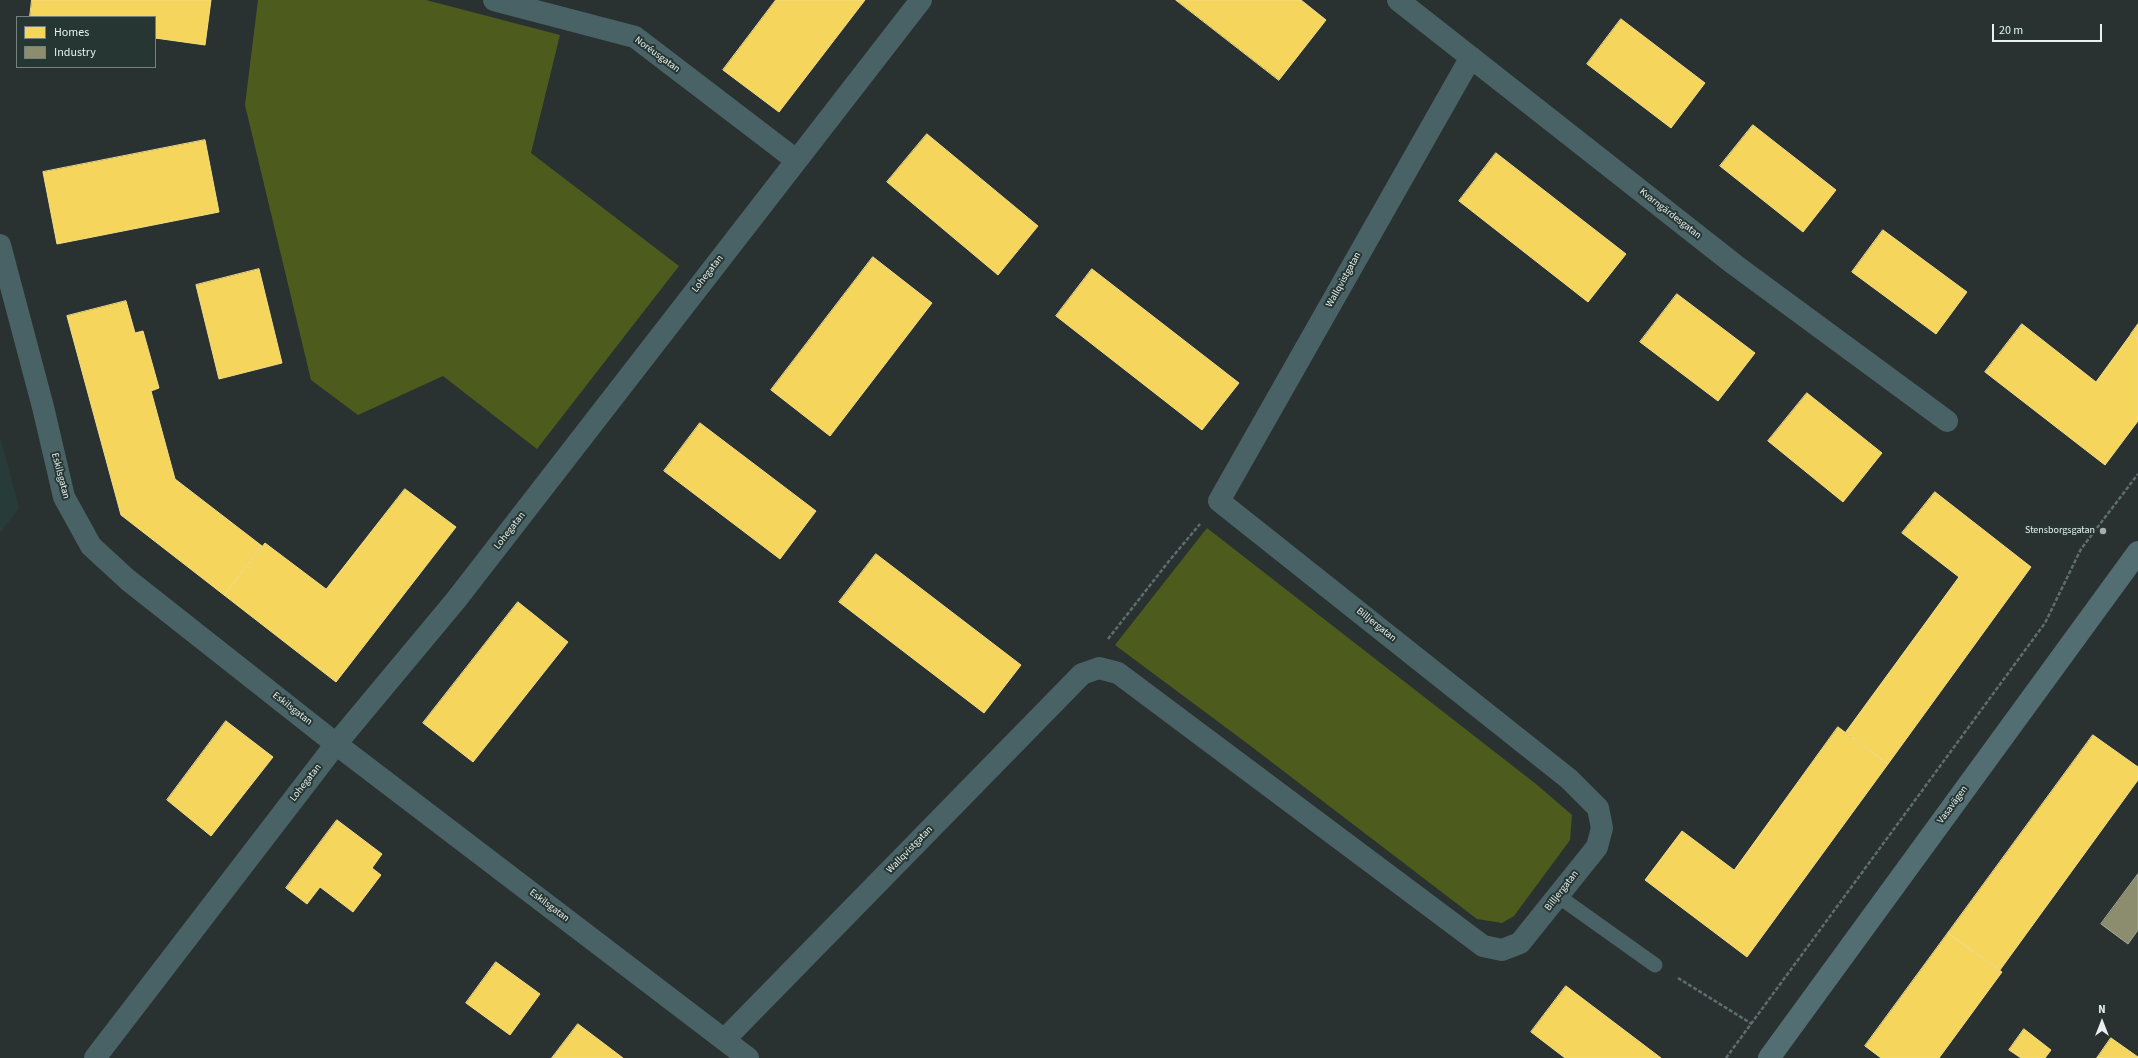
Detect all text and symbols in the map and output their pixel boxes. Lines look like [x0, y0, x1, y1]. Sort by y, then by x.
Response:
legend [16, 16, 156, 68]
scale bar [1994, 16, 2104, 42]
text: 20 m [1999, 22, 2023, 39]
text: Homes [54, 24, 89, 41]
street label: Noréusgatan [632, 34, 682, 76]
text: Industry [54, 44, 96, 61]
street label: Kvarngärdesgatan [1637, 186, 1703, 242]
street label: Wallqvistgatan [1324, 250, 1364, 310]
street label: Lohegatan [690, 253, 726, 295]
street label: Eskilsgatan [48, 452, 72, 500]
street label: Lohegatan [492, 510, 528, 552]
place label: Stensborgsgatan [2025, 525, 2095, 537]
marker: Stensborgsgatan [2098, 526, 2108, 536]
street label: Billjergatan [1354, 605, 1398, 645]
street label: Eskilsgatan [270, 690, 314, 728]
street label: Lohegatan [288, 762, 324, 804]
street label: Vasavägen [1935, 784, 1971, 826]
street label: Wallqvistgatan [884, 824, 936, 876]
street label: Billjergatan [1543, 868, 1581, 914]
street label: Eskilsgatan [527, 887, 571, 925]
north arrow [2082, 1002, 2122, 1042]
text: N [2098, 1002, 2106, 1017]

